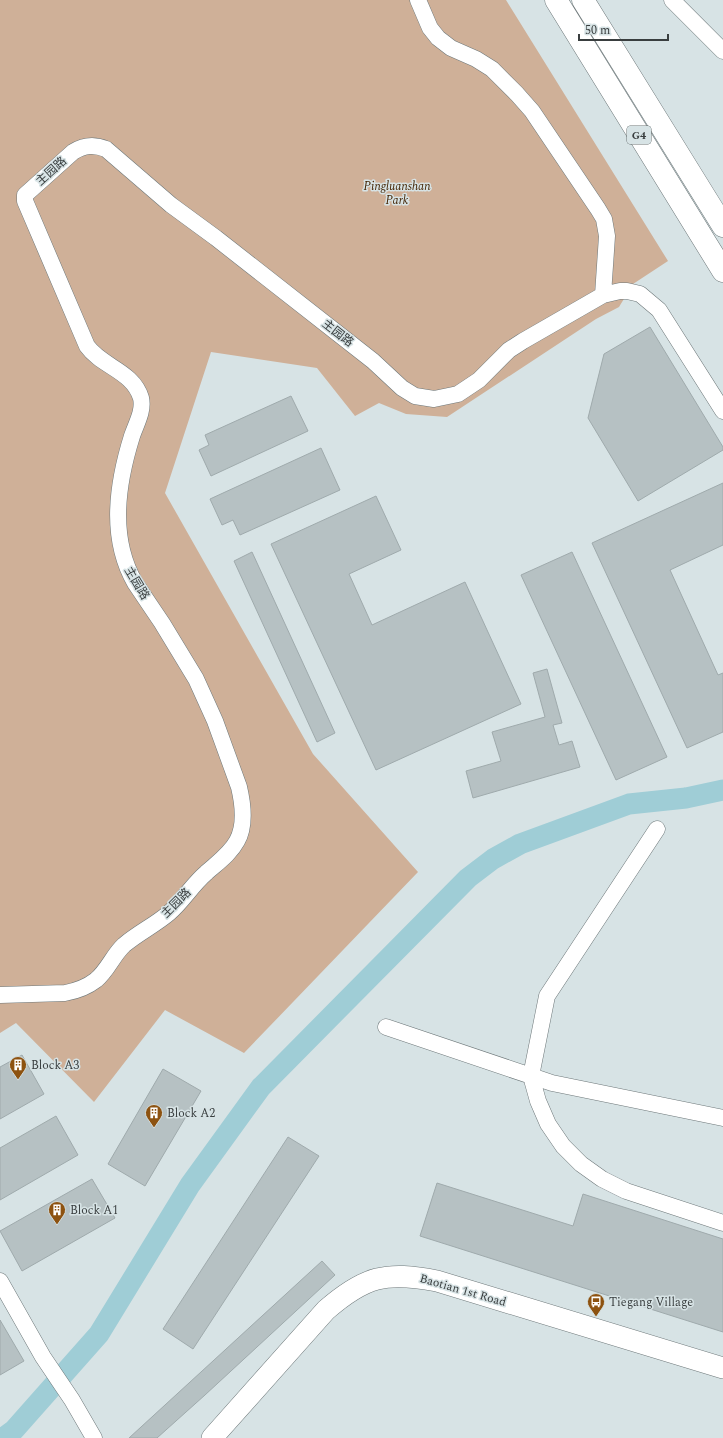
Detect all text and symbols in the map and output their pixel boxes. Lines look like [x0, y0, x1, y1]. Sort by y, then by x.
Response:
scale bar [579, 16, 668, 42]
text: 50 m [585, 21, 610, 40]
road number: G4 [627, 126, 651, 144]
street label: 主园路 [32, 152, 71, 190]
park label: Pingluanshan Park [363, 177, 431, 210]
street label: 主园路 [318, 315, 358, 352]
street label: 主园路 [119, 563, 154, 604]
street label: 主园路 [157, 884, 196, 923]
building icon: Block A3 [8, 1055, 28, 1080]
place label: Block A3 [31, 1056, 79, 1075]
building icon: Block A2 [144, 1103, 164, 1128]
place label: Block A2 [167, 1104, 215, 1123]
building icon: Block A1 [47, 1200, 67, 1225]
place label: Block A1 [70, 1201, 118, 1220]
street label: Baotian 1st Road [417, 1269, 509, 1312]
bus stop icon: Tiegang Village [586, 1292, 606, 1317]
place label: Tiegang Village [609, 1293, 693, 1312]

